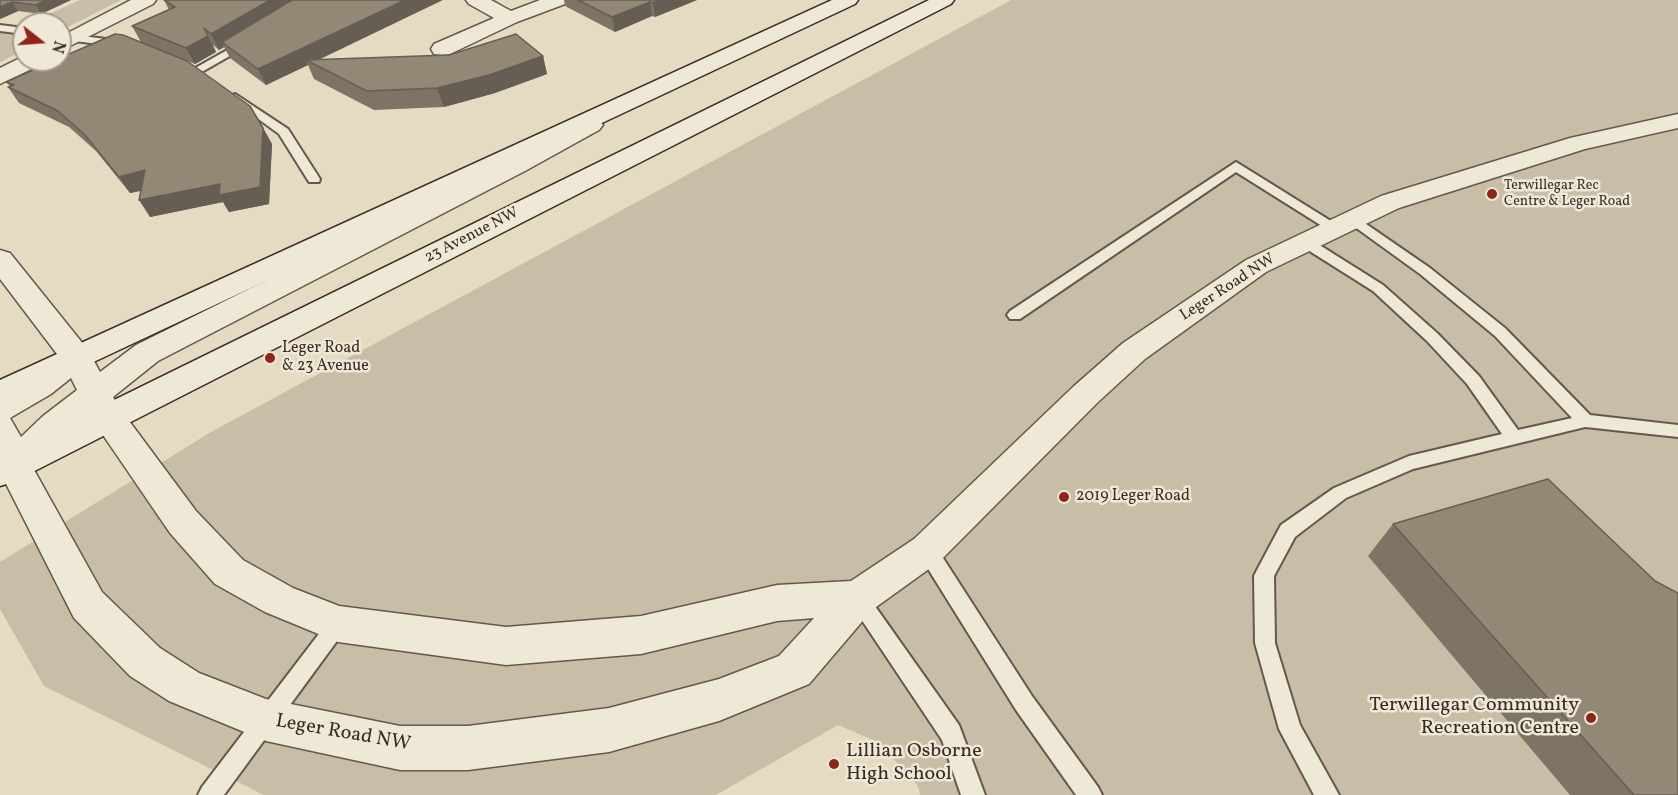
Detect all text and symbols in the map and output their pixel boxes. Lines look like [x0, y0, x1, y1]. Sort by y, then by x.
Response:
north arrow [12, 12, 72, 72]
text: N [45, 38, 70, 55]
place label: Terwillegar Rec Centre & Leger Road [1504, 178, 1630, 210]
marker: Terwillegar Rec Centre & Leger Road [1485, 187, 1499, 201]
street label: 23 Avenue NW [422, 204, 522, 268]
street label: Leger Road NW [1177, 250, 1279, 326]
place label: Leger Road & 23 Avenue [282, 339, 369, 377]
marker: Leger Road & 23 Avenue [263, 351, 277, 365]
place label: 2019 Leger Road [1076, 487, 1190, 507]
marker: 2019 Leger Road [1057, 490, 1071, 504]
place label: Terwillegar Community Recreation Centre [1369, 694, 1579, 741]
street label: Leger Road NW [274, 710, 412, 758]
marker: Terwillegar Community Recreation Centre [1584, 711, 1598, 725]
place label: Lillian Osborne High School [846, 740, 982, 787]
marker: Lillian Osborne High School [827, 757, 841, 771]

